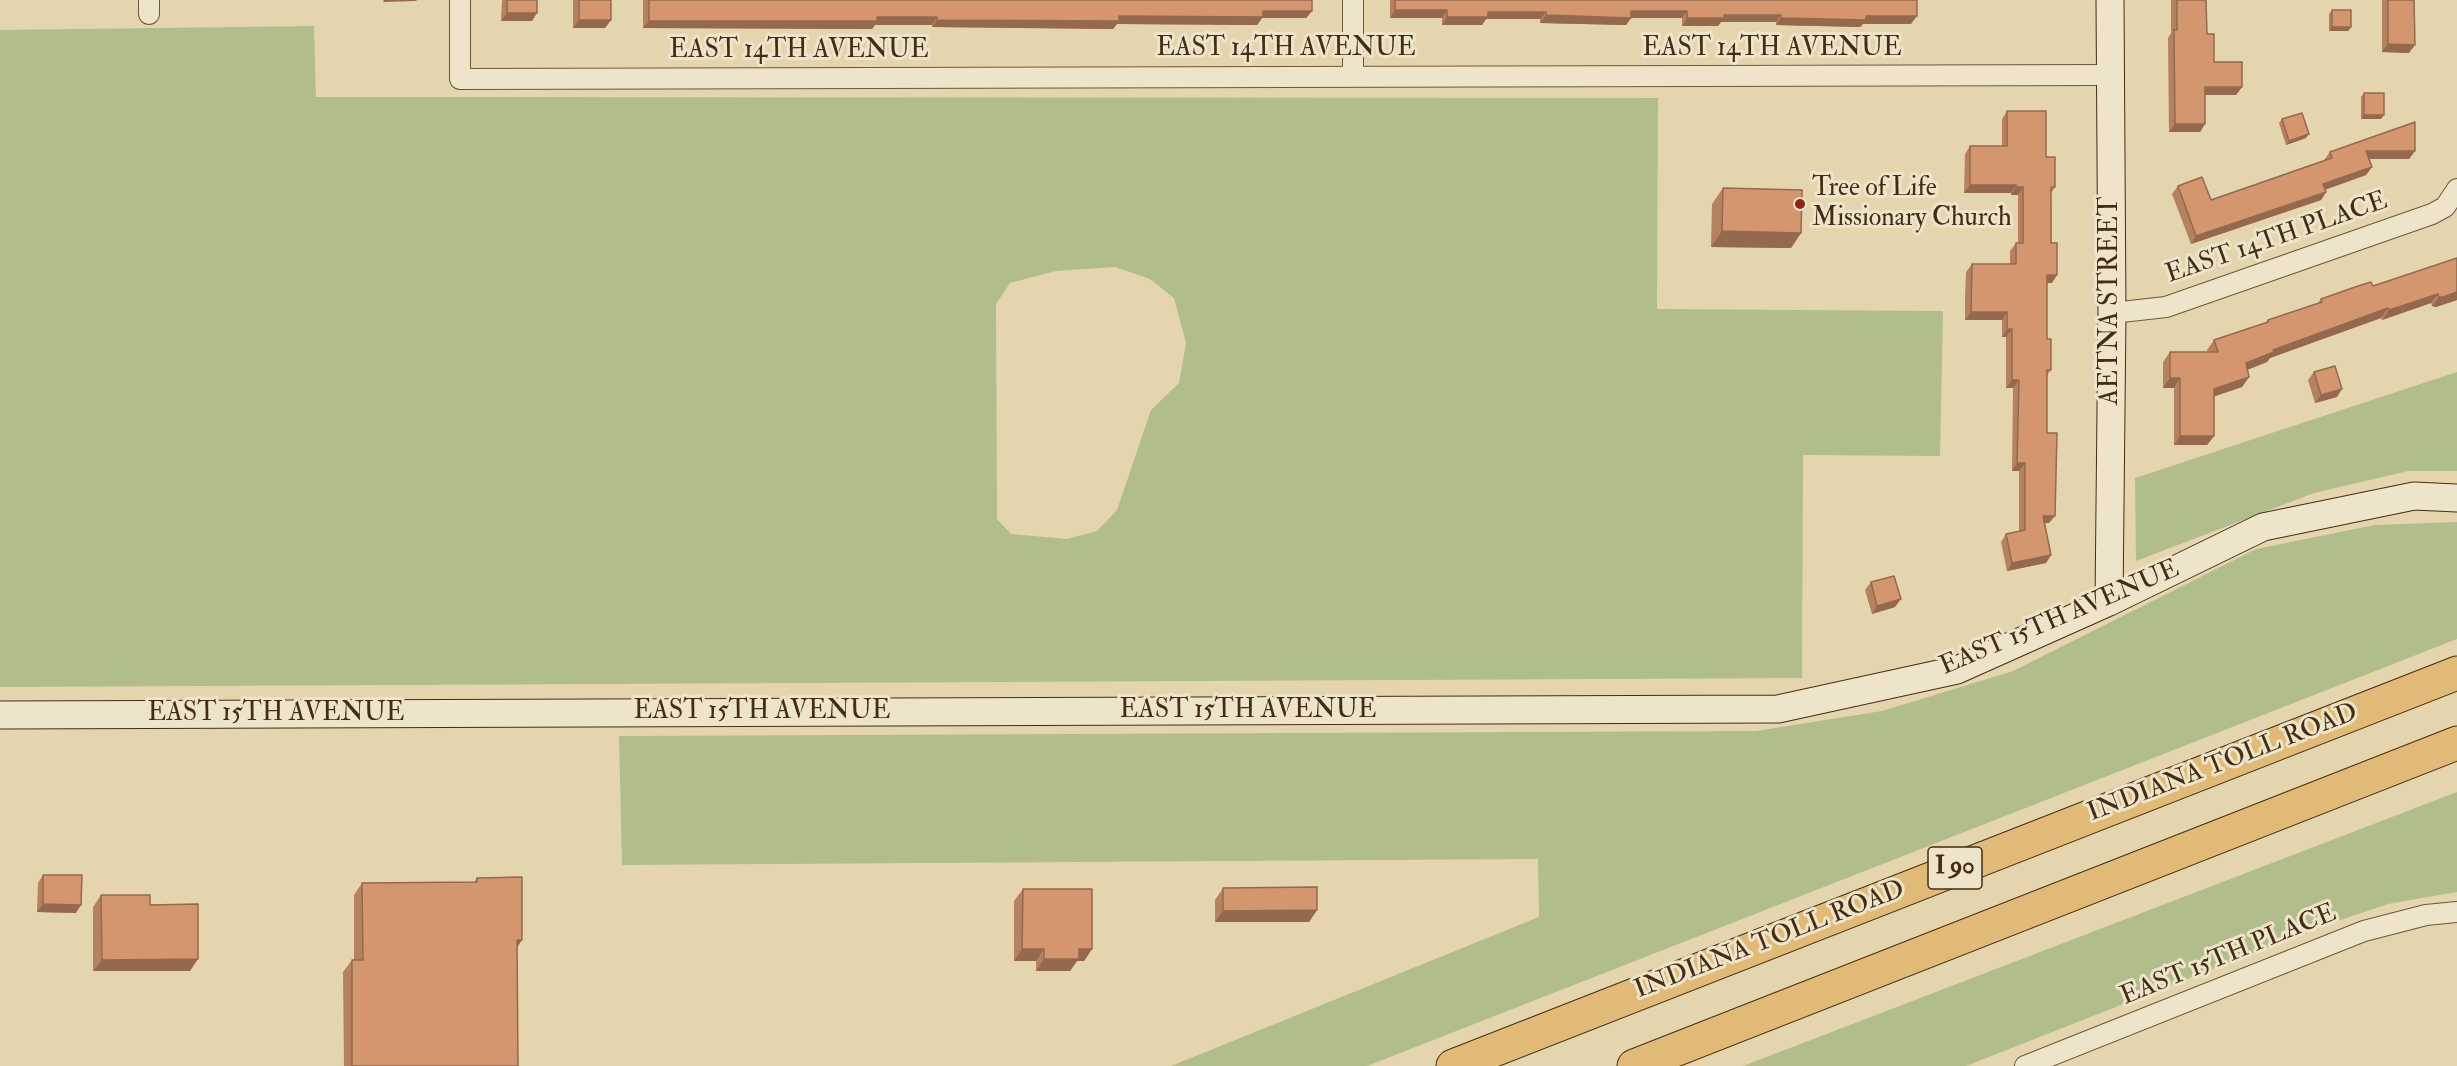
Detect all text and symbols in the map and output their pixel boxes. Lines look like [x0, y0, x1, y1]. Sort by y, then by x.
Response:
street label: EAST 14TH AVENUE [1156, 33, 1416, 65]
street label: EAST 14TH AVENUE [1642, 33, 1902, 65]
street label: EAST 14TH AVENUE [669, 35, 929, 67]
place label: Tree of Life Missionary Church [1812, 173, 2012, 234]
street label: EAST 14TH PLACE [2162, 186, 2392, 292]
marker: Tree of Life Missionary Church [1793, 197, 1807, 211]
street label: AETNA STREET [2095, 197, 2127, 405]
street label: EAST 15TH AVENUE [1936, 554, 2184, 684]
street label: EAST 15TH AVENUE [1120, 695, 1376, 727]
street label: EAST 15TH AVENUE [634, 696, 890, 728]
street label: EAST 15TH AVENUE [148, 698, 404, 730]
street label: INDIANA TOLL ROAD [2084, 698, 2362, 830]
road number: I 90 [1928, 847, 1982, 889]
street label: INDIANA TOLL ROAD [1631, 875, 1909, 1007]
street label: EAST 15TH PLACE [2117, 899, 2341, 1013]

